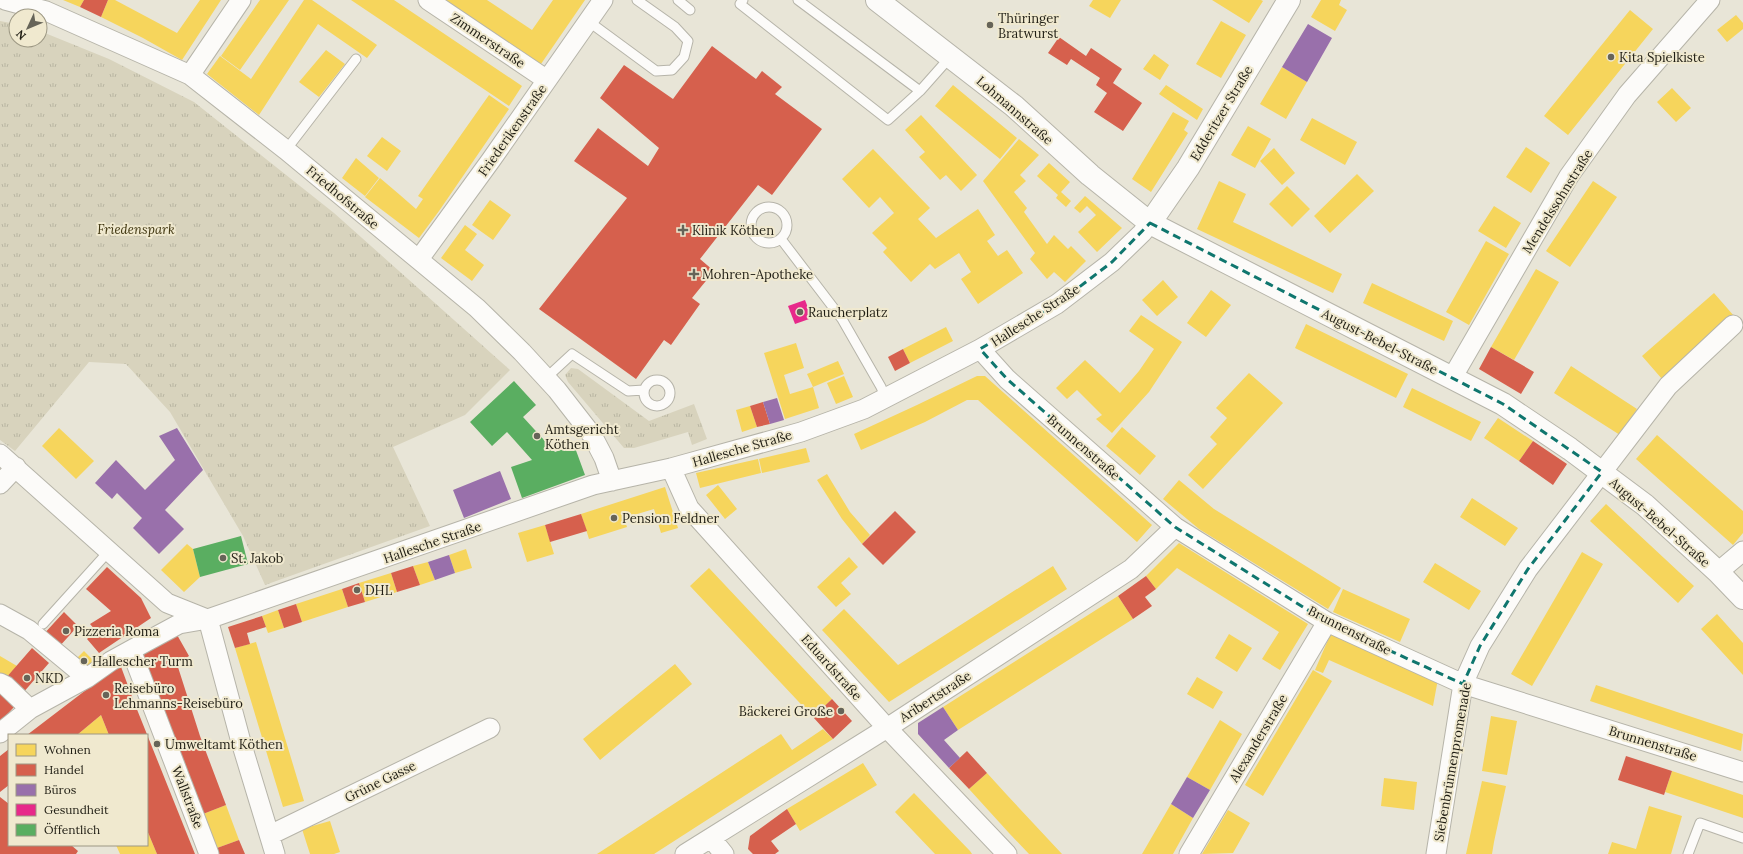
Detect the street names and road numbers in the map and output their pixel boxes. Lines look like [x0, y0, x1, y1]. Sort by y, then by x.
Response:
street label: Zimmerstraße [447, 9, 528, 72]
street label: Edderitzer Straße [1186, 62, 1257, 164]
street label: Lohmannstraße [973, 72, 1057, 148]
street label: Friederikenstraße [474, 81, 550, 180]
street label: Mendelssohnstraße [1519, 146, 1596, 257]
street label: Friedhofstraße [303, 162, 383, 233]
street label: Hallesche Straße [988, 280, 1083, 350]
street label: August-Bebel-Straße [1318, 304, 1441, 378]
street label: Brunnenstraße [1044, 411, 1124, 484]
street label: Hallesche Straße [691, 426, 794, 471]
street label: August-Bebel-Straße [1605, 473, 1714, 571]
street label: Hallesche Straße [381, 518, 483, 567]
street label: Brunnenstraße [1305, 602, 1394, 659]
street label: Eduardstraße [798, 631, 866, 704]
street label: Aribertstraße [895, 667, 974, 726]
street label: Siebenbrünnenpromenade [1430, 681, 1475, 843]
street label: Alexanderstraße [1225, 691, 1291, 786]
street label: Brunnenstraße [1607, 722, 1699, 765]
street label: Grüne Gasse [342, 757, 419, 806]
street label: Wallstraße [168, 764, 207, 831]

